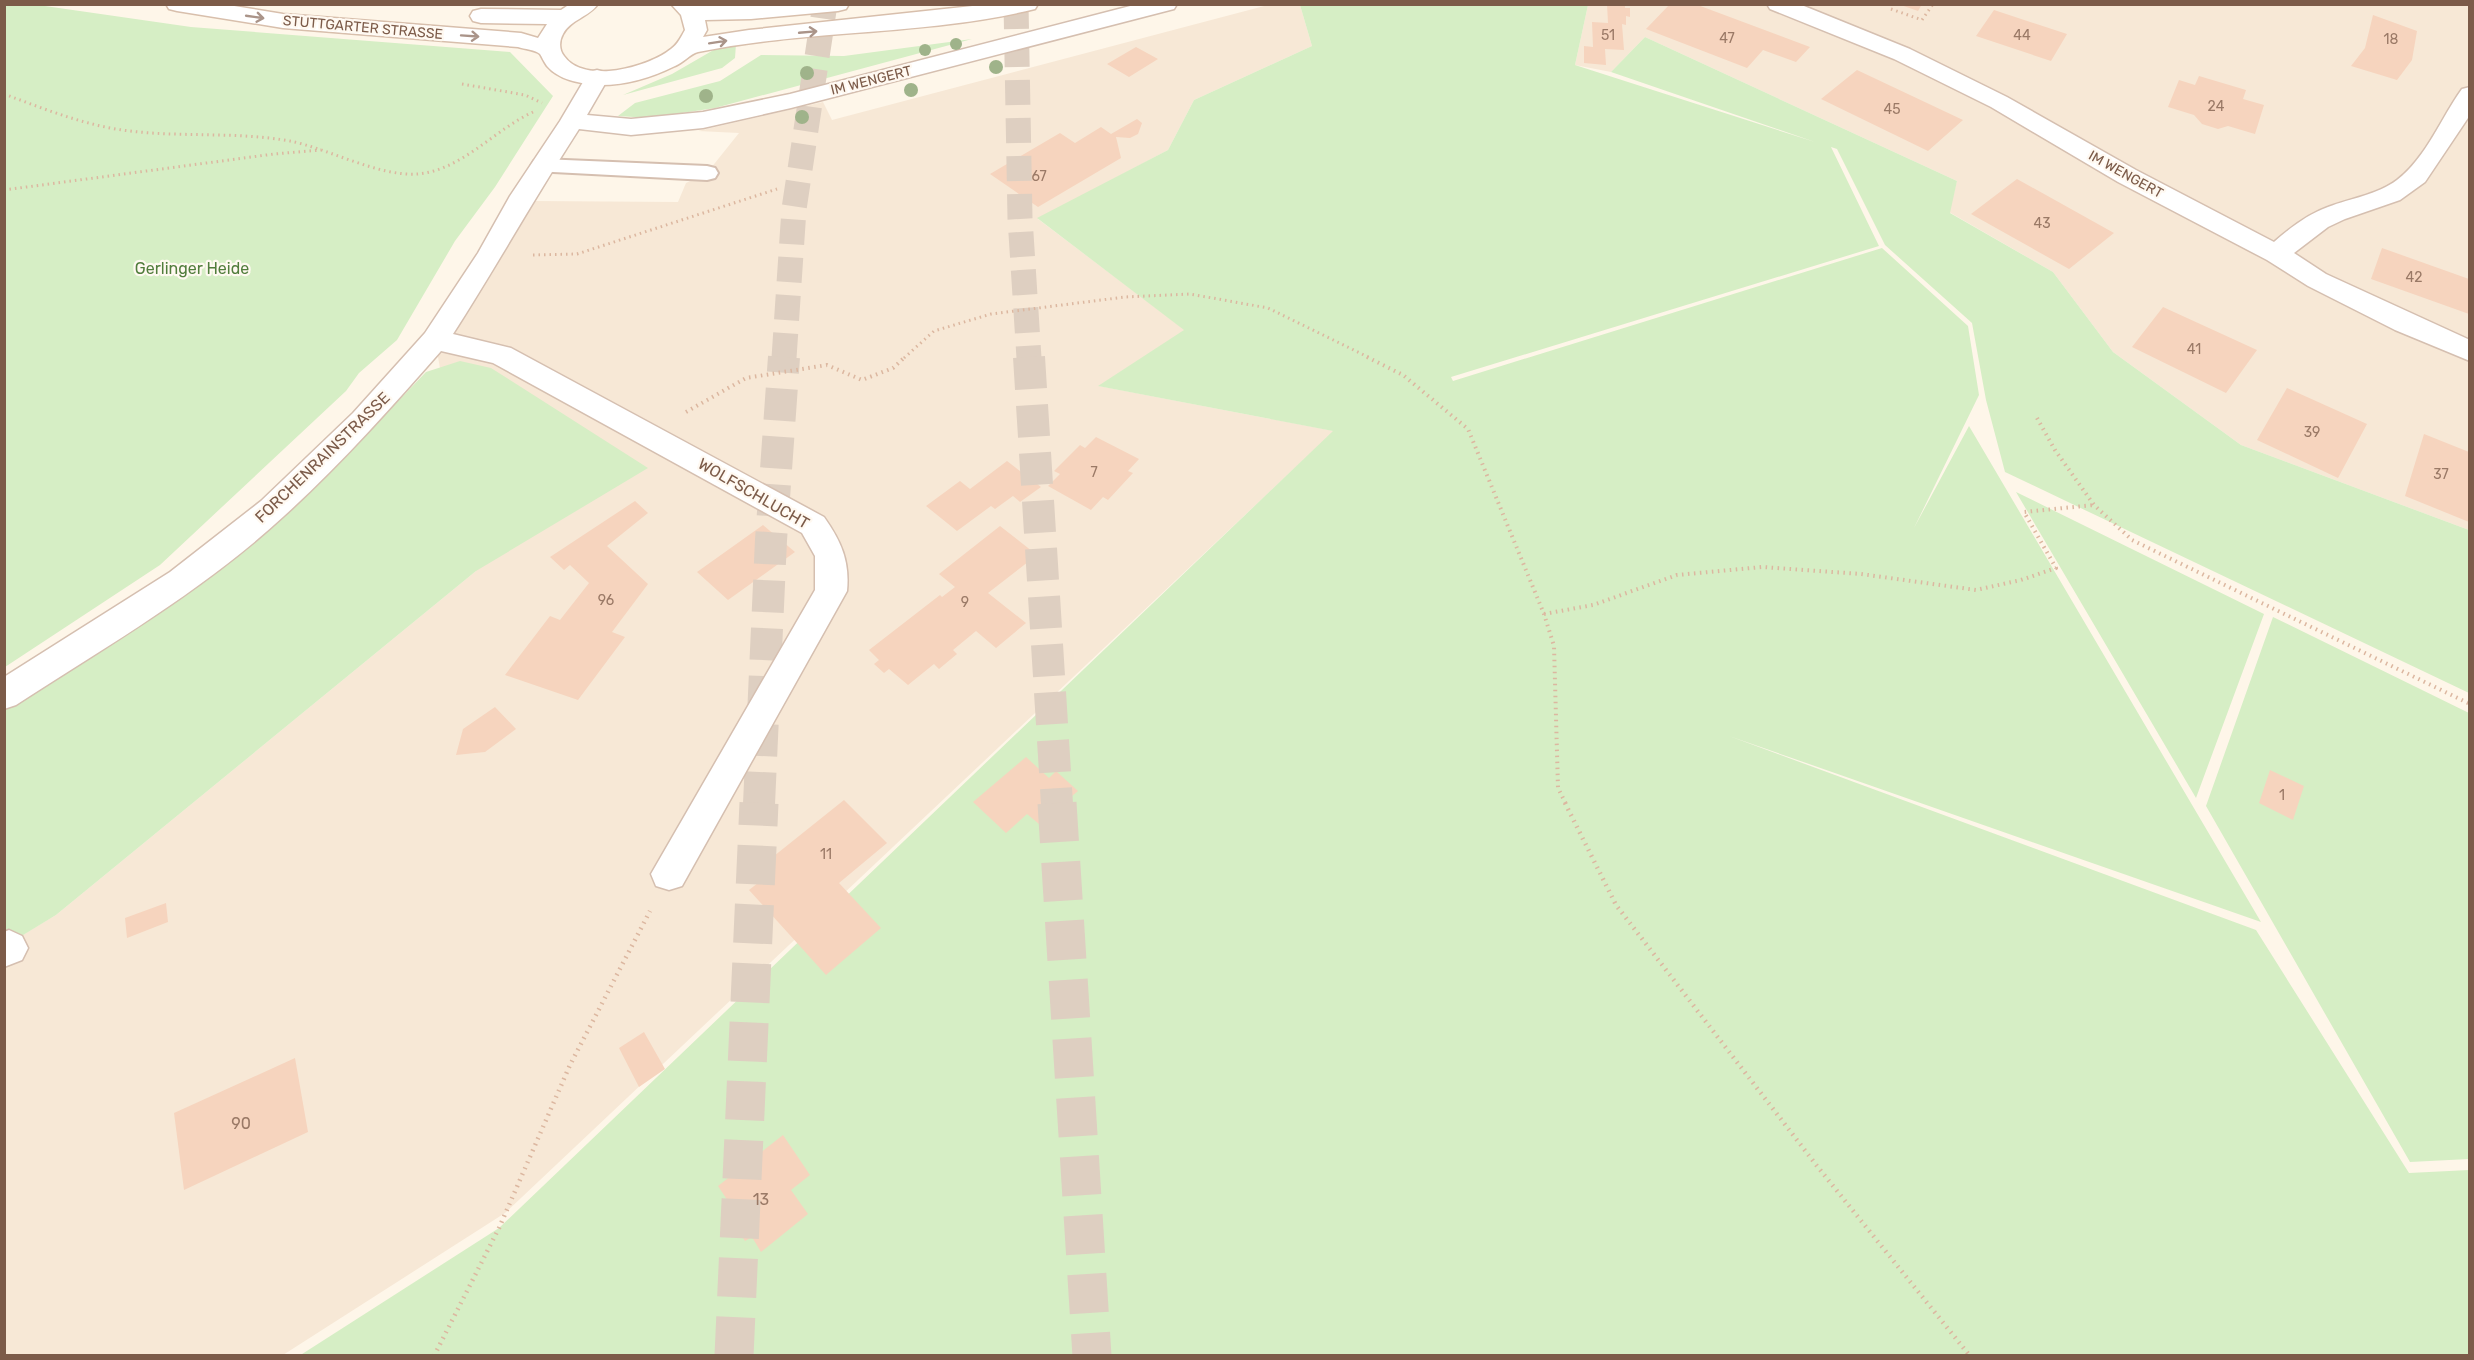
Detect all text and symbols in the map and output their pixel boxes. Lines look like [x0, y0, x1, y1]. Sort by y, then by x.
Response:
one-way arrow [245, 12, 264, 23]
street label: STUTTGARTER STRASSE [282, 12, 444, 43]
one-way arrow [797, 26, 817, 37]
house number: 51 [1601, 27, 1615, 44]
house number: 44 [2013, 27, 2031, 44]
house number: 47 [1719, 30, 1735, 47]
one-way arrow [460, 31, 480, 42]
house number: 18 [2384, 31, 2399, 48]
one-way arrow [707, 36, 727, 47]
street label: IM WENGERT [829, 62, 913, 99]
house number: 24 [2208, 98, 2225, 115]
house number: 45 [1883, 101, 1901, 118]
street label: IM WENGERT [2085, 147, 2166, 202]
house number: 67 [1031, 168, 1047, 185]
house number: 43 [2033, 215, 2051, 232]
park label: Gerlinger Heide [135, 259, 249, 278]
house number: 42 [2406, 269, 2422, 286]
house number: 41 [2187, 341, 2201, 358]
street label: FORCHENRAINSTRASSE [251, 388, 394, 527]
house number: 39 [2304, 424, 2320, 441]
street label: WOLFSCHLUCHT [695, 454, 813, 533]
house number: 7 [1090, 464, 1098, 481]
house number: 37 [2433, 466, 2449, 483]
house number: 96 [598, 592, 614, 609]
house number: 9 [961, 594, 969, 611]
house number: 1 [2279, 787, 2285, 804]
house number: 11 [820, 846, 832, 863]
house number: 90 [231, 1114, 251, 1133]
house number: 13 [753, 1190, 769, 1209]

